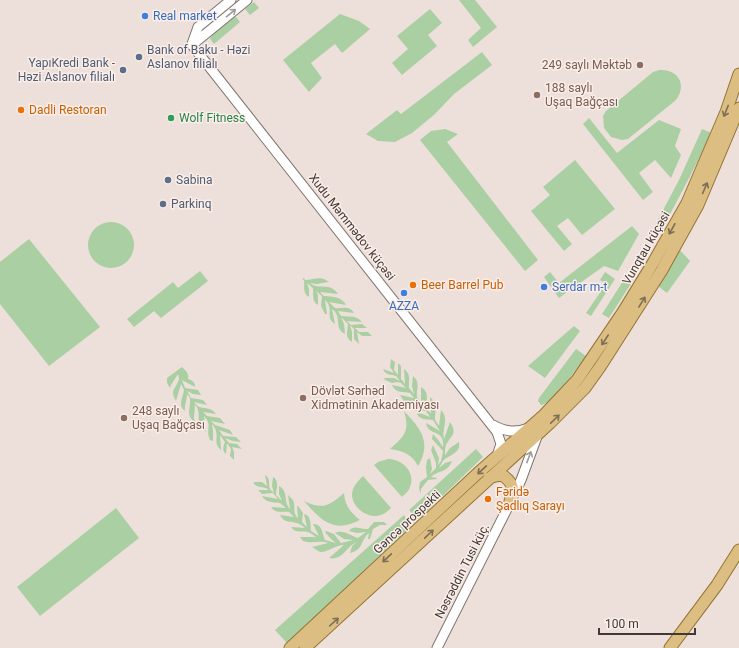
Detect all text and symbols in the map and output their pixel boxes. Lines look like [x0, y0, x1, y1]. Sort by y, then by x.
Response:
place label: Real market [153, 9, 217, 23]
one-way arrow [225, 9, 236, 18]
marker: Real market [140, 11, 150, 21]
place label: Bank of Baku - Həzi Aslanov filialı [147, 43, 250, 71]
marker: Bank of Baku - Həzi Aslanov filialı [134, 52, 144, 62]
place label: YapıKredi Bank - Həzi Aslanov filialı [18, 56, 116, 84]
place label: 249 saylı Məktəb [542, 58, 632, 72]
marker: 249 saylı Məktəb [635, 60, 645, 70]
marker: YapıKredi Bank - Həzi Aslanov filialı [118, 65, 128, 75]
place label: 188 saylı Uşaq Bağçası [545, 81, 618, 109]
marker: 188 saylı Uşaq Bağçası [532, 90, 542, 100]
place label: Dadli Restoran [29, 103, 107, 117]
one-way arrow [722, 104, 730, 116]
marker: Dadli Restoran [16, 105, 26, 115]
place label: Wolf Fitness [179, 111, 245, 125]
marker: Wolf Fitness [166, 113, 176, 123]
street label: Xudu Məmmədov küçəsi [306, 171, 398, 283]
place label: Sabina [176, 173, 212, 187]
marker: Sabina [163, 175, 173, 185]
one-way arrow [702, 183, 710, 195]
place label: Parkinq [171, 197, 212, 211]
marker: Parkinq [158, 199, 168, 209]
street label: Vunqtau küçəsi [619, 209, 673, 287]
one-way arrow [668, 223, 676, 235]
place label: Beer Barrel Pub [421, 278, 504, 292]
marker: Beer Barrel Pub [408, 280, 418, 290]
place label: Serdar m-t [552, 280, 608, 294]
marker: Serdar m-t [539, 282, 549, 292]
marker: AZZA [399, 288, 409, 298]
one-way arrow [638, 296, 646, 308]
place label: AZZA [389, 299, 419, 313]
one-way arrow [600, 334, 609, 345]
place label: Dövlət Sərhəd Xidmətinin Akademiyası [311, 384, 439, 412]
marker: Dövlət Sərhəd Xidmətinin Akademiyası [298, 393, 308, 403]
place label: 248 saylı Uşaq Bağçası [132, 404, 205, 432]
marker: 248 saylı Uşaq Bağçası [119, 413, 129, 423]
one-way arrow [550, 414, 560, 423]
one-way arrow [526, 451, 534, 463]
one-way arrow [477, 465, 487, 475]
place label: Fəridə Şadlıq Sarayı [496, 485, 565, 513]
street label: Gəncə prospekti [371, 487, 443, 557]
marker: Fəridə Şadlıq Sarayı [483, 494, 493, 504]
street label: Nəsrəddin Tusi küç. [432, 521, 492, 621]
one-way arrow [424, 529, 434, 539]
one-way arrow [382, 554, 392, 563]
scale bar [599, 610, 695, 636]
text: 100 m [605, 617, 639, 631]
one-way arrow [328, 618, 338, 627]

